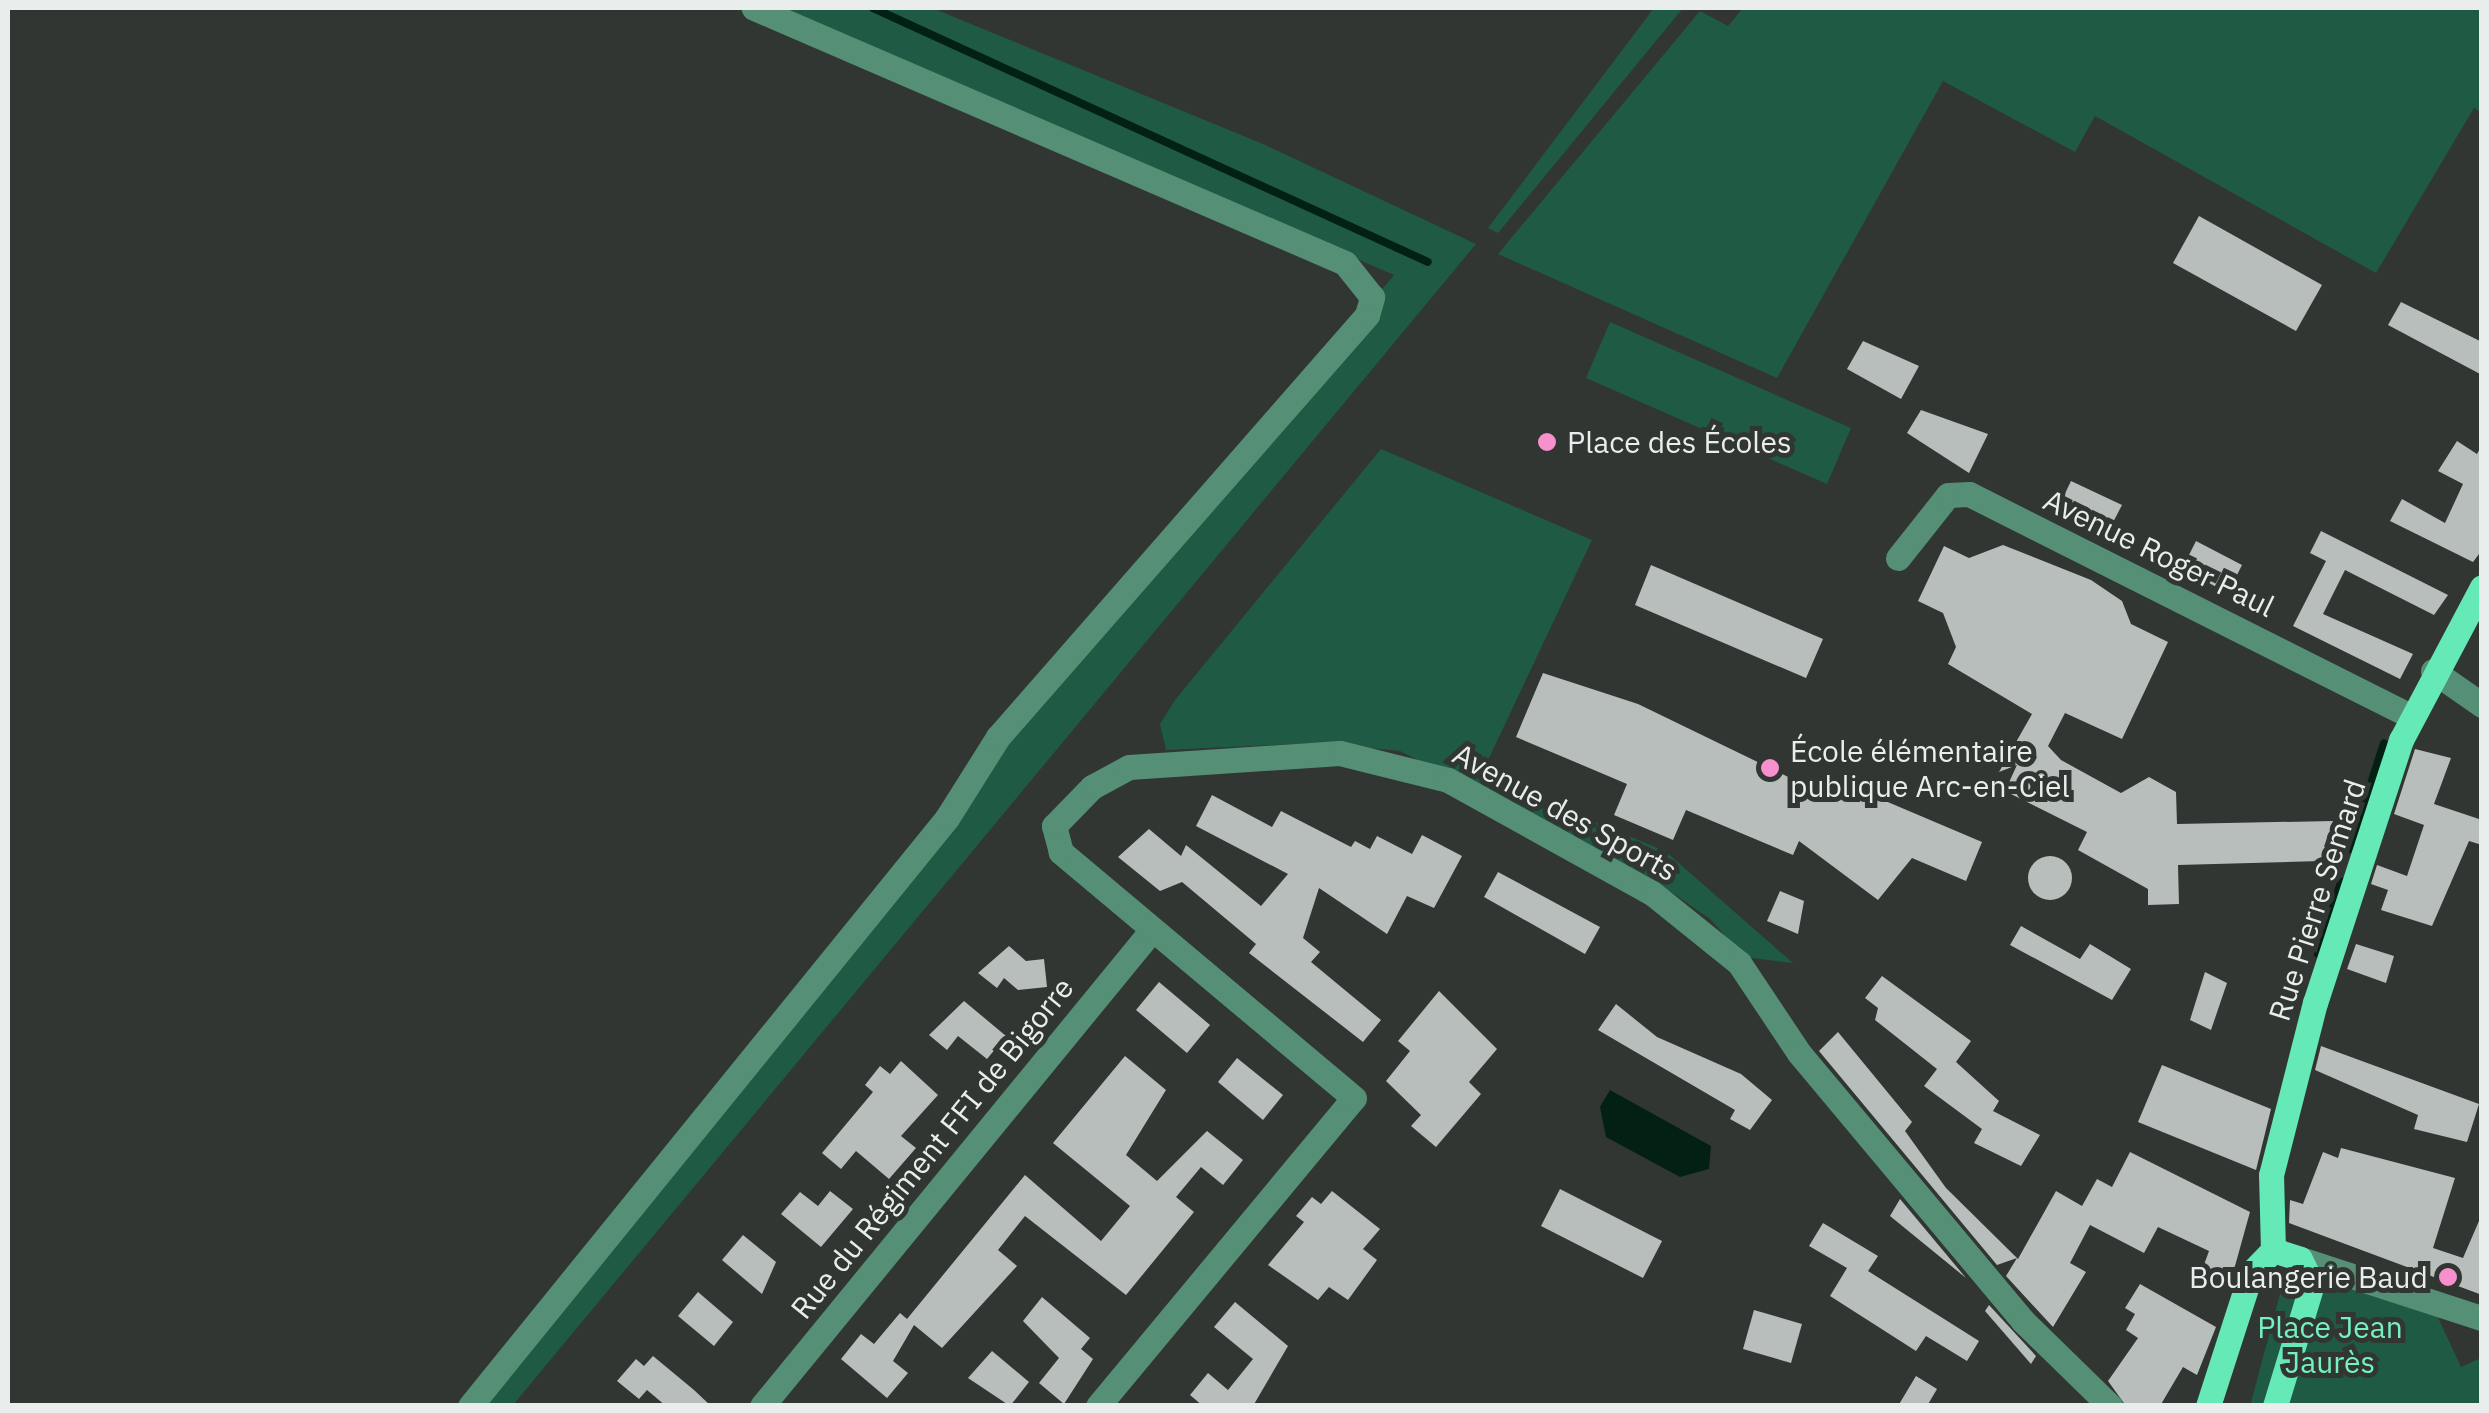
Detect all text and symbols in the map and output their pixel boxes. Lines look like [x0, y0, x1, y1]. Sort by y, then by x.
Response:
place label: Place des Écoles [1567, 424, 1792, 460]
marker: Place des Écoles [1536, 431, 1558, 453]
street label: Avenue Roger Paul [2038, 482, 2280, 624]
place label: École élémentaire publique Arc-en-Ciel [1790, 733, 2070, 804]
street label: Avenue des Sports [1447, 735, 1683, 889]
marker: École élémentaire publique Arc-en-Ciel [1759, 757, 1781, 779]
street label: Rue Pierre Semard [2261, 775, 2373, 1025]
street label: Rue du Régiment FFI de Bigorre [783, 970, 1081, 1326]
place label: Boulangerie Baud [2189, 1259, 2428, 1295]
marker: Boulangerie Baud [2437, 1266, 2459, 1288]
park label: Place Jean Jaurès [2257, 1309, 2403, 1380]

